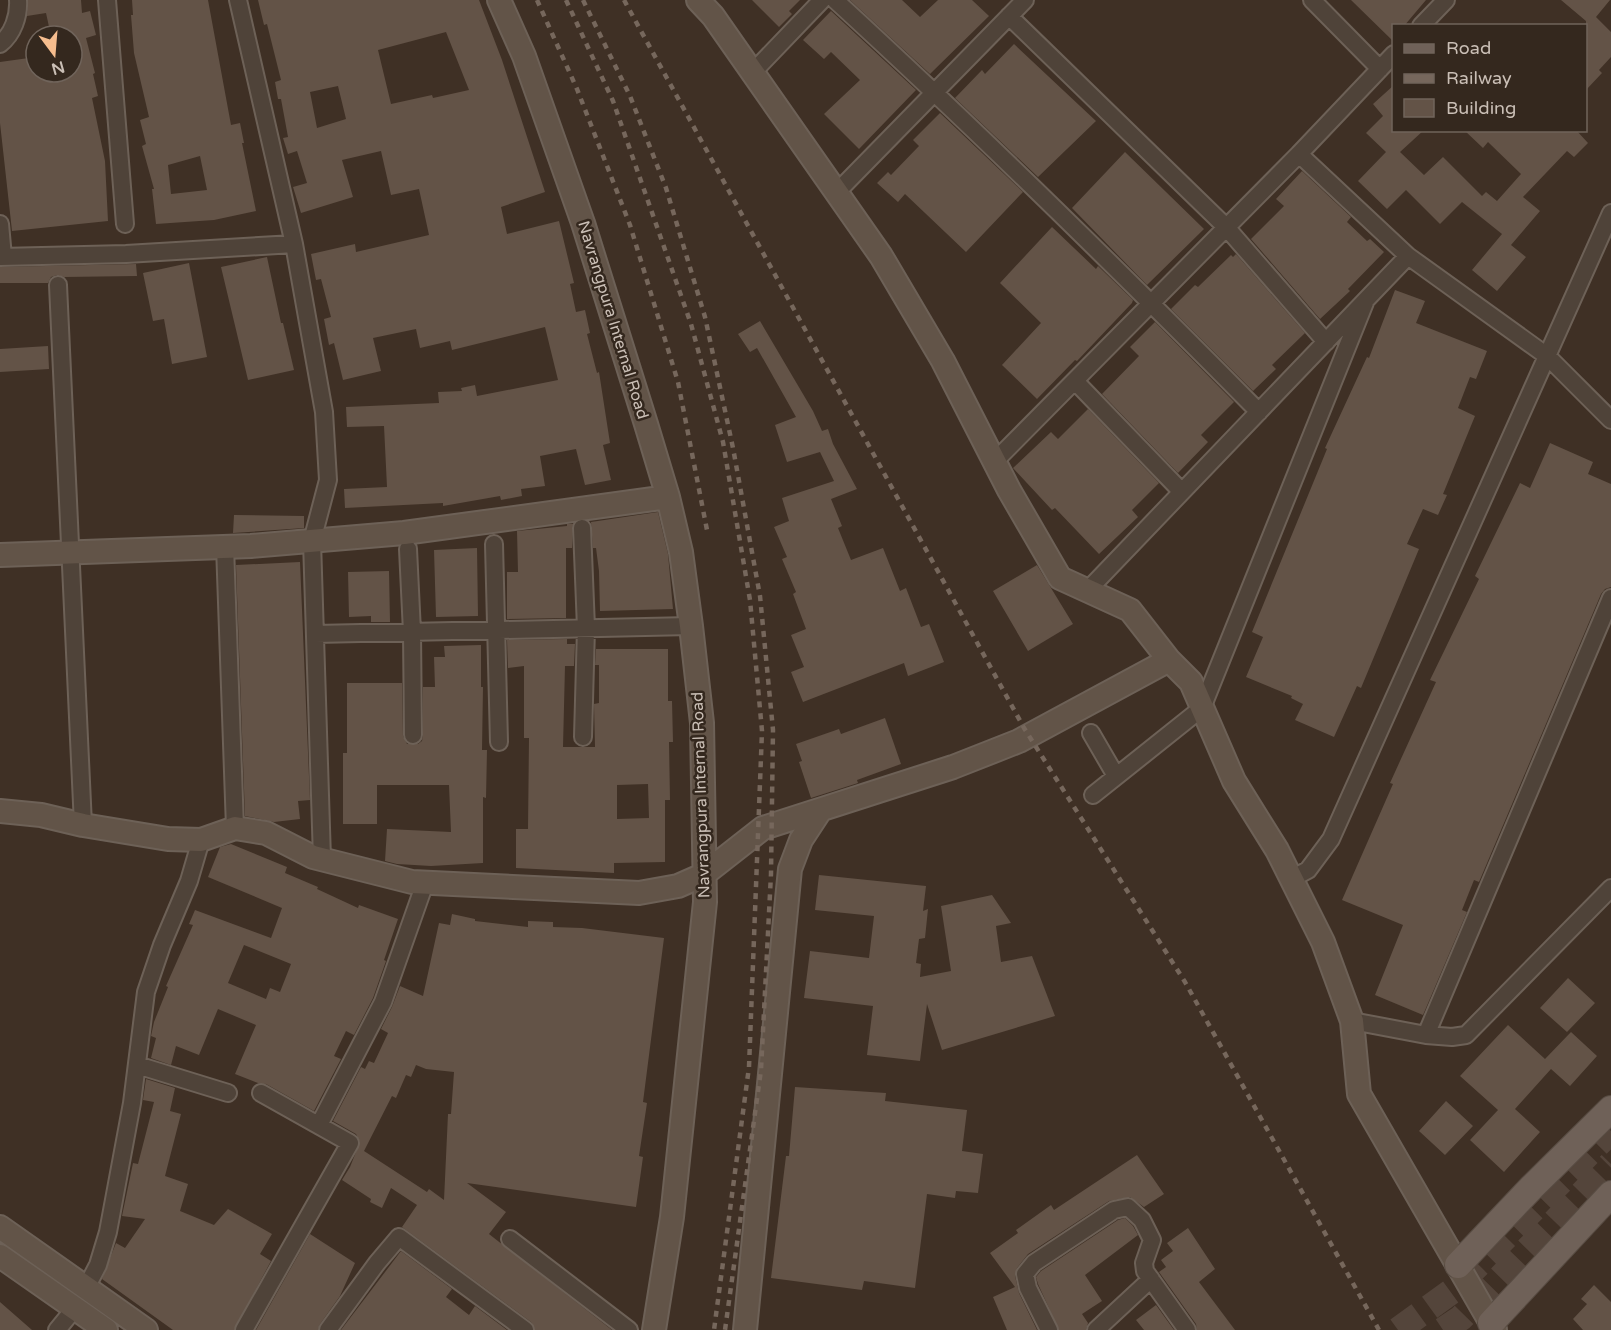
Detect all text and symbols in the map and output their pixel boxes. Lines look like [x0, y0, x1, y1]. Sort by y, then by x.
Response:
north arrow [24, 24, 84, 84]
legend [1392, 24, 1587, 132]
text: Road [1446, 37, 1491, 59]
text: N [49, 56, 67, 79]
text: Railway [1446, 67, 1512, 89]
text: Building [1446, 97, 1516, 119]
street label: Navrangpura Internal Road [573, 218, 653, 422]
street label: Navrangpura Internal Road [687, 691, 715, 899]

